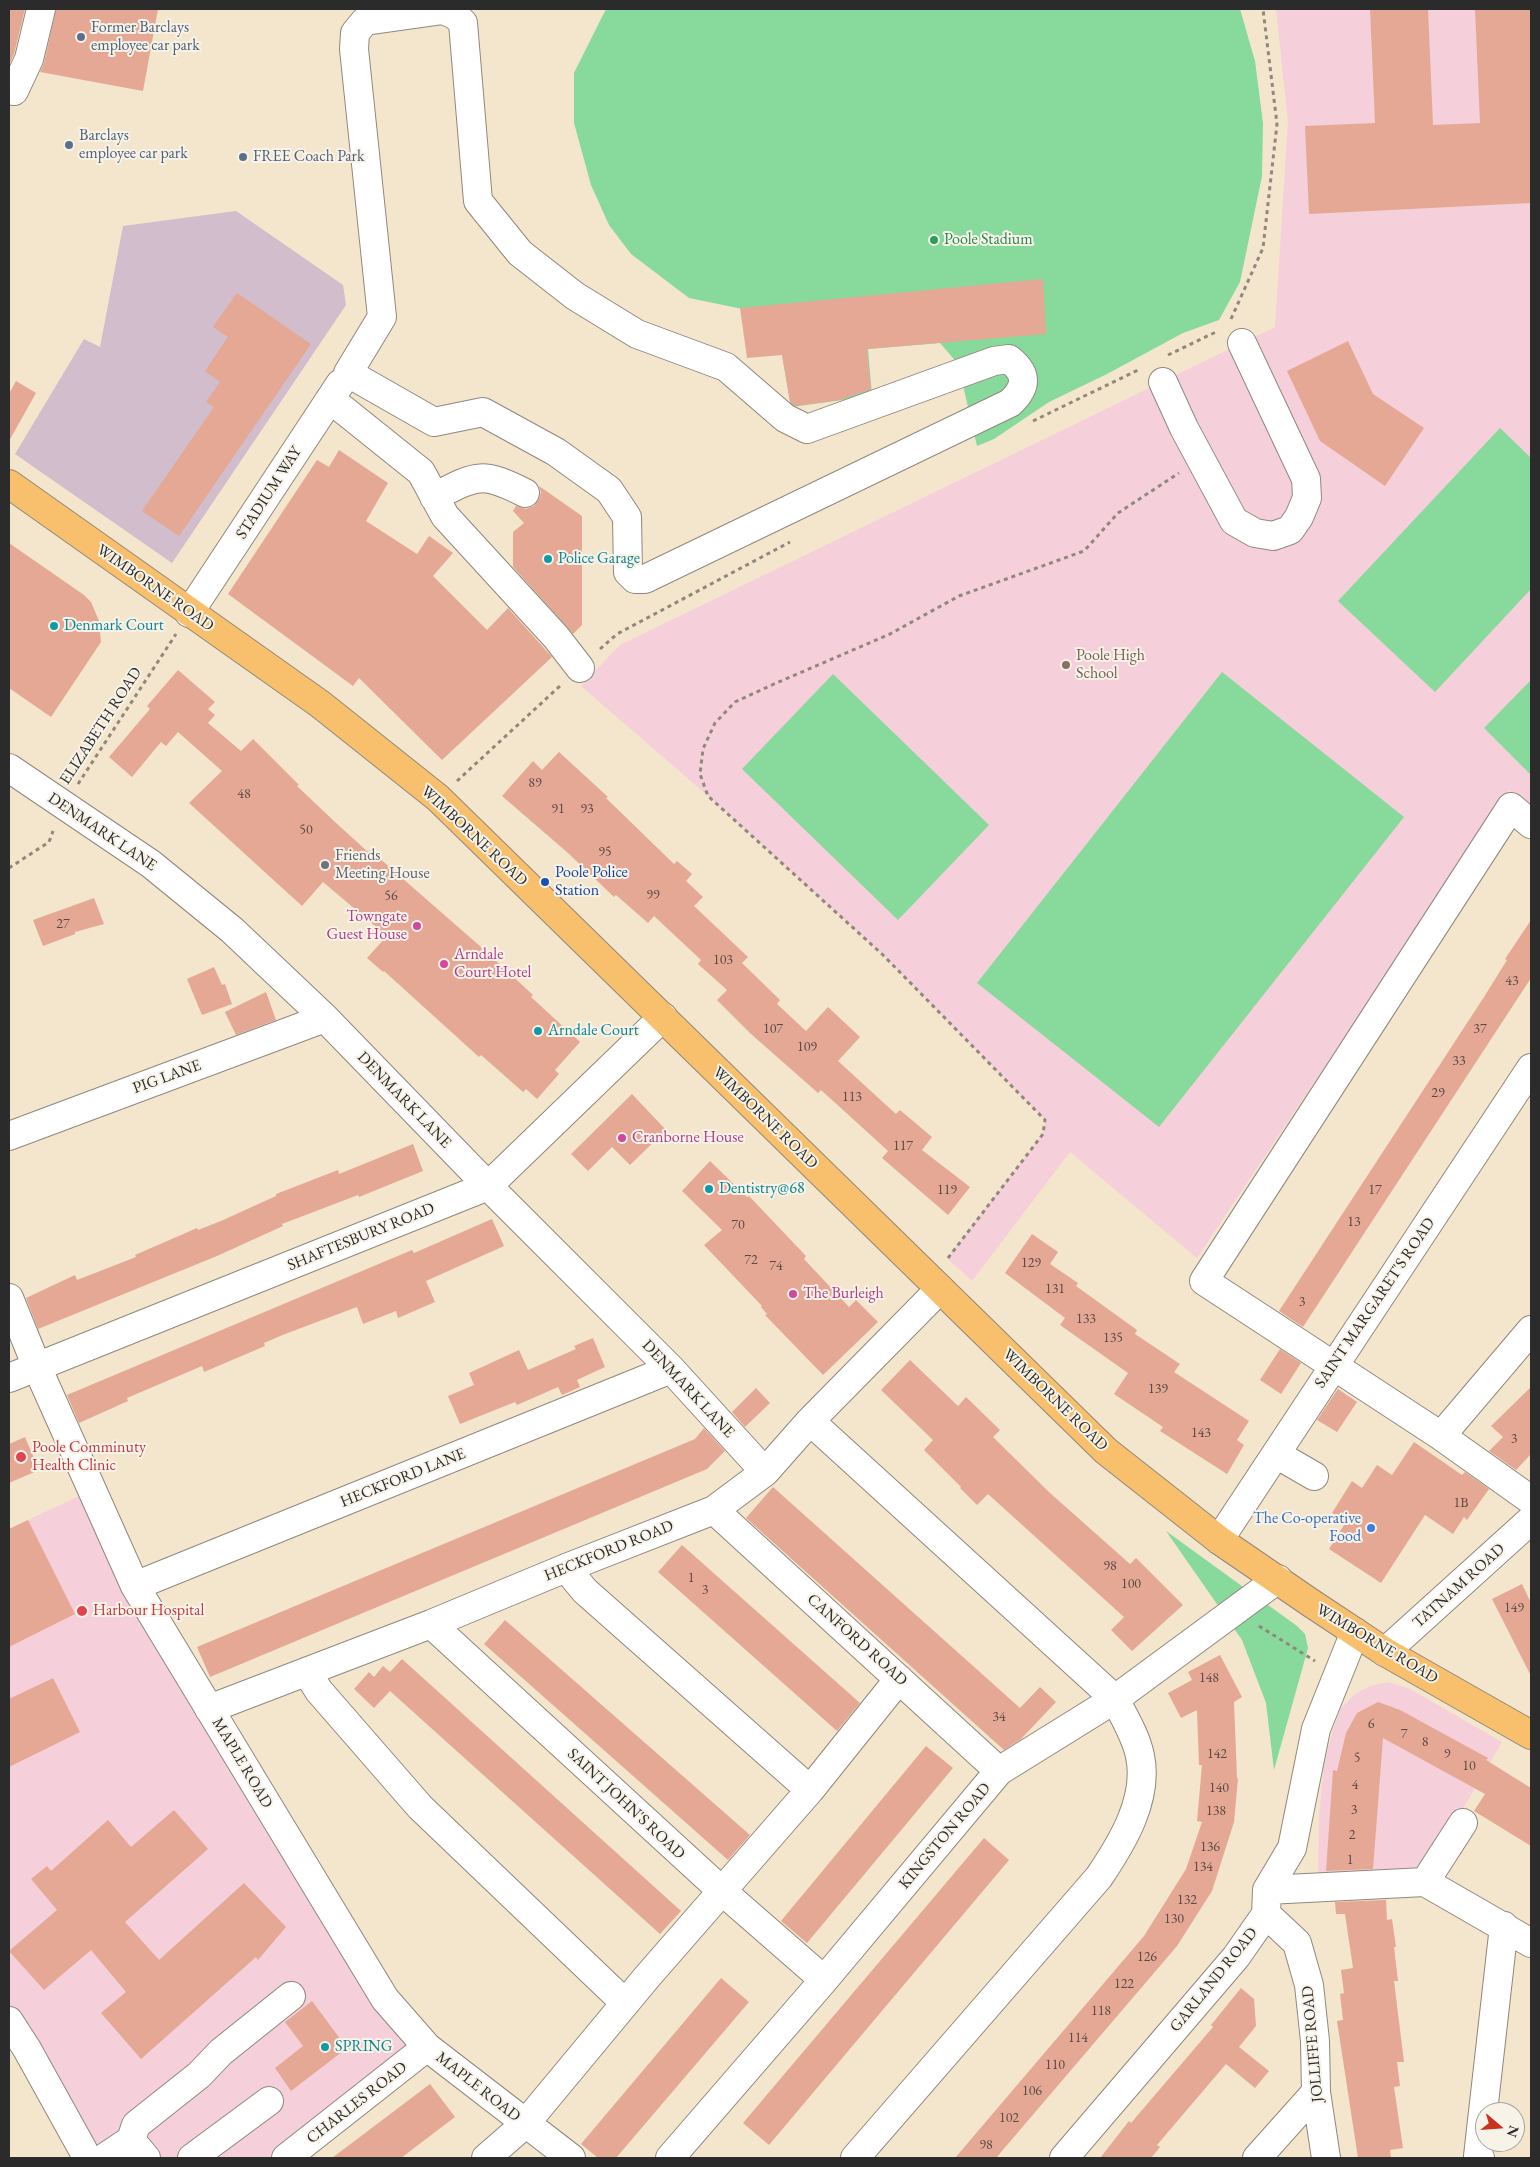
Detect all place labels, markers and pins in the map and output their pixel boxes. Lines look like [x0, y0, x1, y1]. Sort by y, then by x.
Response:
place label: Former Barclays employee car park [91, 18, 200, 56]
marker: Former Barclays employee car park [75, 31, 87, 43]
place label: Barclays employee car park [79, 126, 188, 164]
marker: Barclays employee car park [63, 139, 75, 151]
place label: FREE Coach Park [253, 147, 364, 167]
marker: FREE Coach Park [237, 151, 249, 163]
place label: Poole Stadium [944, 230, 1033, 250]
marker: Poole Stadium [928, 234, 940, 246]
place label: Police Garage [558, 549, 640, 569]
marker: Police Garage [542, 553, 554, 565]
place label: Denmark Court [64, 616, 164, 636]
marker: Denmark Court [48, 620, 60, 632]
place label: Poole High School [1076, 646, 1145, 684]
marker: Poole High School [1060, 659, 1072, 671]
place label: Friends Meeting House [335, 846, 430, 884]
marker: Friends Meeting House [319, 859, 331, 871]
place label: Poole Police Station [555, 863, 628, 901]
marker: Poole Police Station [539, 876, 551, 888]
place label: Towngate Guest House [327, 907, 407, 945]
marker: Towngate Guest House [411, 920, 423, 932]
place label: Arndale Court Hotel [454, 945, 531, 983]
marker: Arndale Court Hotel [438, 958, 450, 970]
place label: Arndale Court [548, 1021, 639, 1041]
marker: Arndale Court [532, 1025, 544, 1037]
place label: Cranborne House [632, 1128, 744, 1148]
marker: Cranborne House [616, 1132, 628, 1144]
place label: Dentistry@68 [719, 1179, 805, 1199]
marker: Dentistry@68 [703, 1183, 715, 1195]
place label: The Burleigh [803, 1284, 884, 1304]
marker: The Burleigh [787, 1288, 799, 1300]
place label: Poole Comminuty Health Clinic [32, 1438, 146, 1476]
marker: Poole Comminuty Health Clinic [14, 1450, 28, 1464]
place label: The Co-operative Food [1253, 1509, 1361, 1547]
marker: The Co-operative Food [1365, 1522, 1377, 1534]
place label: Harbour Hospital [93, 1601, 204, 1621]
marker: Harbour Hospital [75, 1604, 89, 1618]
place label: SPRING [335, 2037, 392, 2057]
marker: SPRING [319, 2041, 331, 2053]

